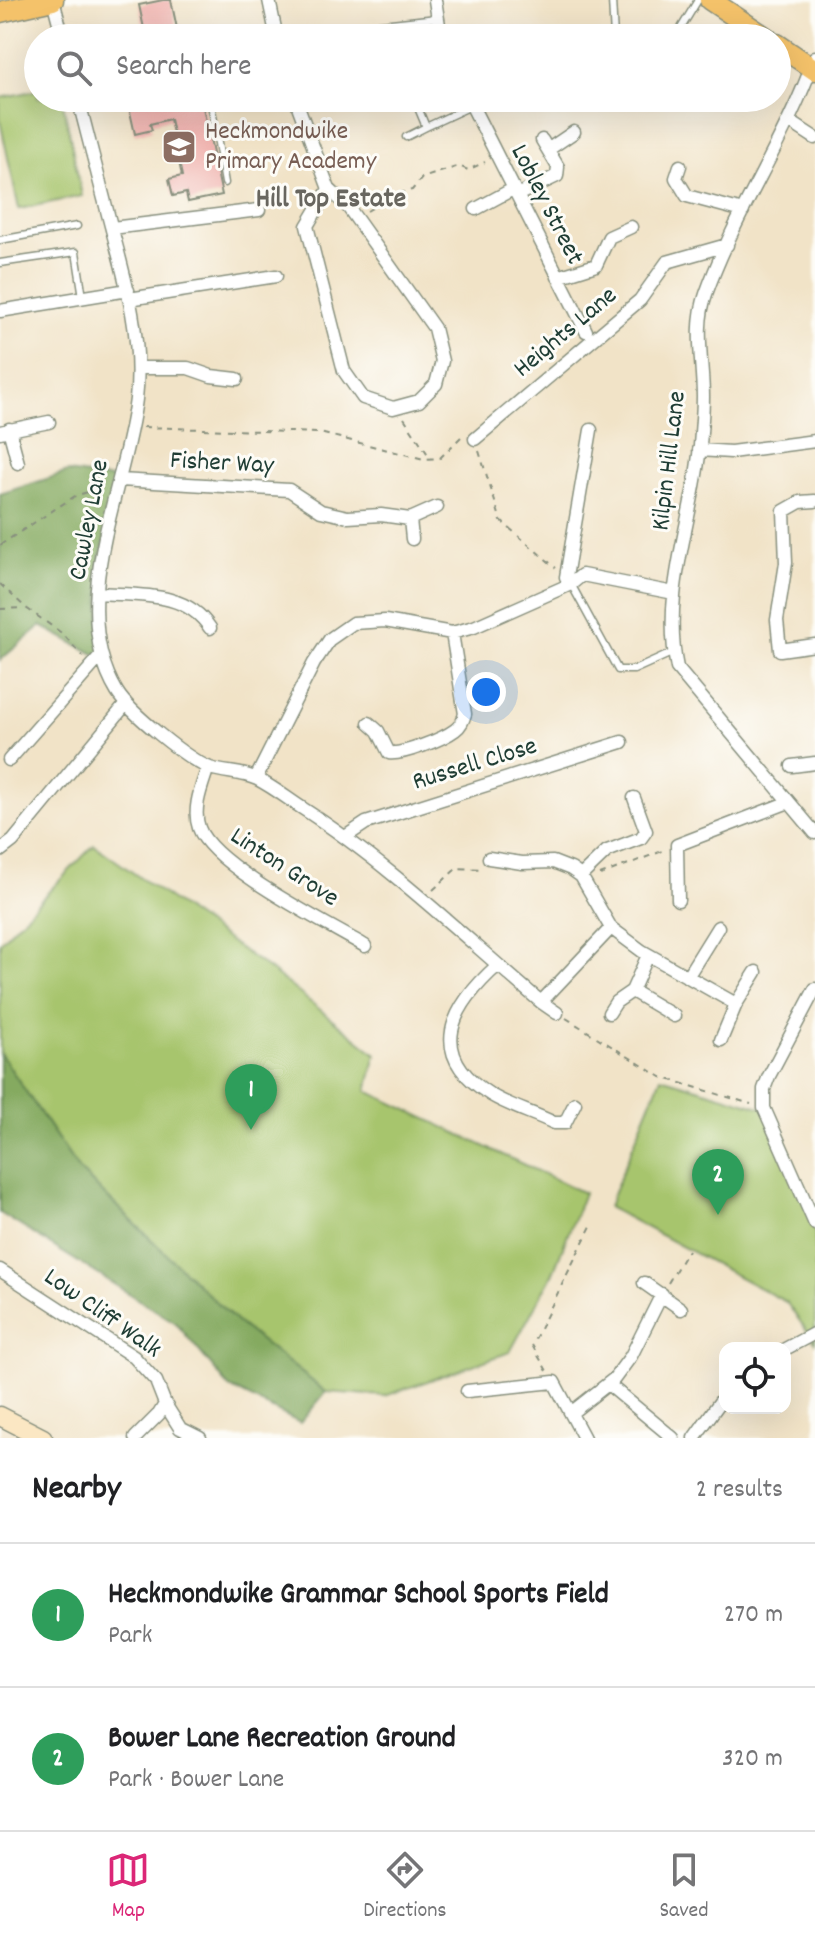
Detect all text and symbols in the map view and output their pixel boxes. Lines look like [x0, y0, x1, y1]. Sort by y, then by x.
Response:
search box [24, 24, 791, 112]
icon: search [52, 46, 96, 90]
text: Search here [116, 47, 252, 90]
place label: Heckmondwike Primary Academy [205, 114, 377, 181]
school or university icon: Heckmondwike Primary Academy [160, 128, 198, 166]
street label: Lobley Street [500, 138, 592, 272]
district label: Hill Top Estate [256, 181, 406, 221]
street label: Heights Lane [506, 278, 626, 388]
street label: Kilpin Hill Lane [643, 389, 697, 533]
street label: Fisher Way [169, 443, 275, 485]
street label: Cawley Lane [60, 456, 120, 584]
your location [466, 672, 506, 712]
street label: Russell Close [408, 729, 542, 801]
street label: Linton Grove [222, 819, 346, 917]
pin: 1 [225, 1064, 277, 1130]
pin: 2 [692, 1149, 744, 1215]
street label: Low Cliff Walk [36, 1260, 168, 1368]
map controls [719, 1342, 791, 1414]
button: locate [719, 1342, 791, 1414]
text: Nearby [32, 1466, 121, 1515]
text: 2 results [696, 1472, 783, 1509]
text: Heckmondwike Grammar School Sports Field [108, 1575, 609, 1618]
text: 1 [55, 1597, 61, 1634]
text: 270 m [724, 1597, 783, 1634]
text: Park [108, 1618, 152, 1655]
text: Bower Lane Recreation Ground [108, 1719, 456, 1762]
text: 2 [52, 1741, 64, 1778]
text: 320 m [722, 1741, 783, 1778]
text: Park · Bower Lane [108, 1762, 284, 1799]
tab: Map [106, 1848, 150, 1927]
tab: Directions [363, 1848, 447, 1927]
tab: Saved [659, 1848, 709, 1927]

